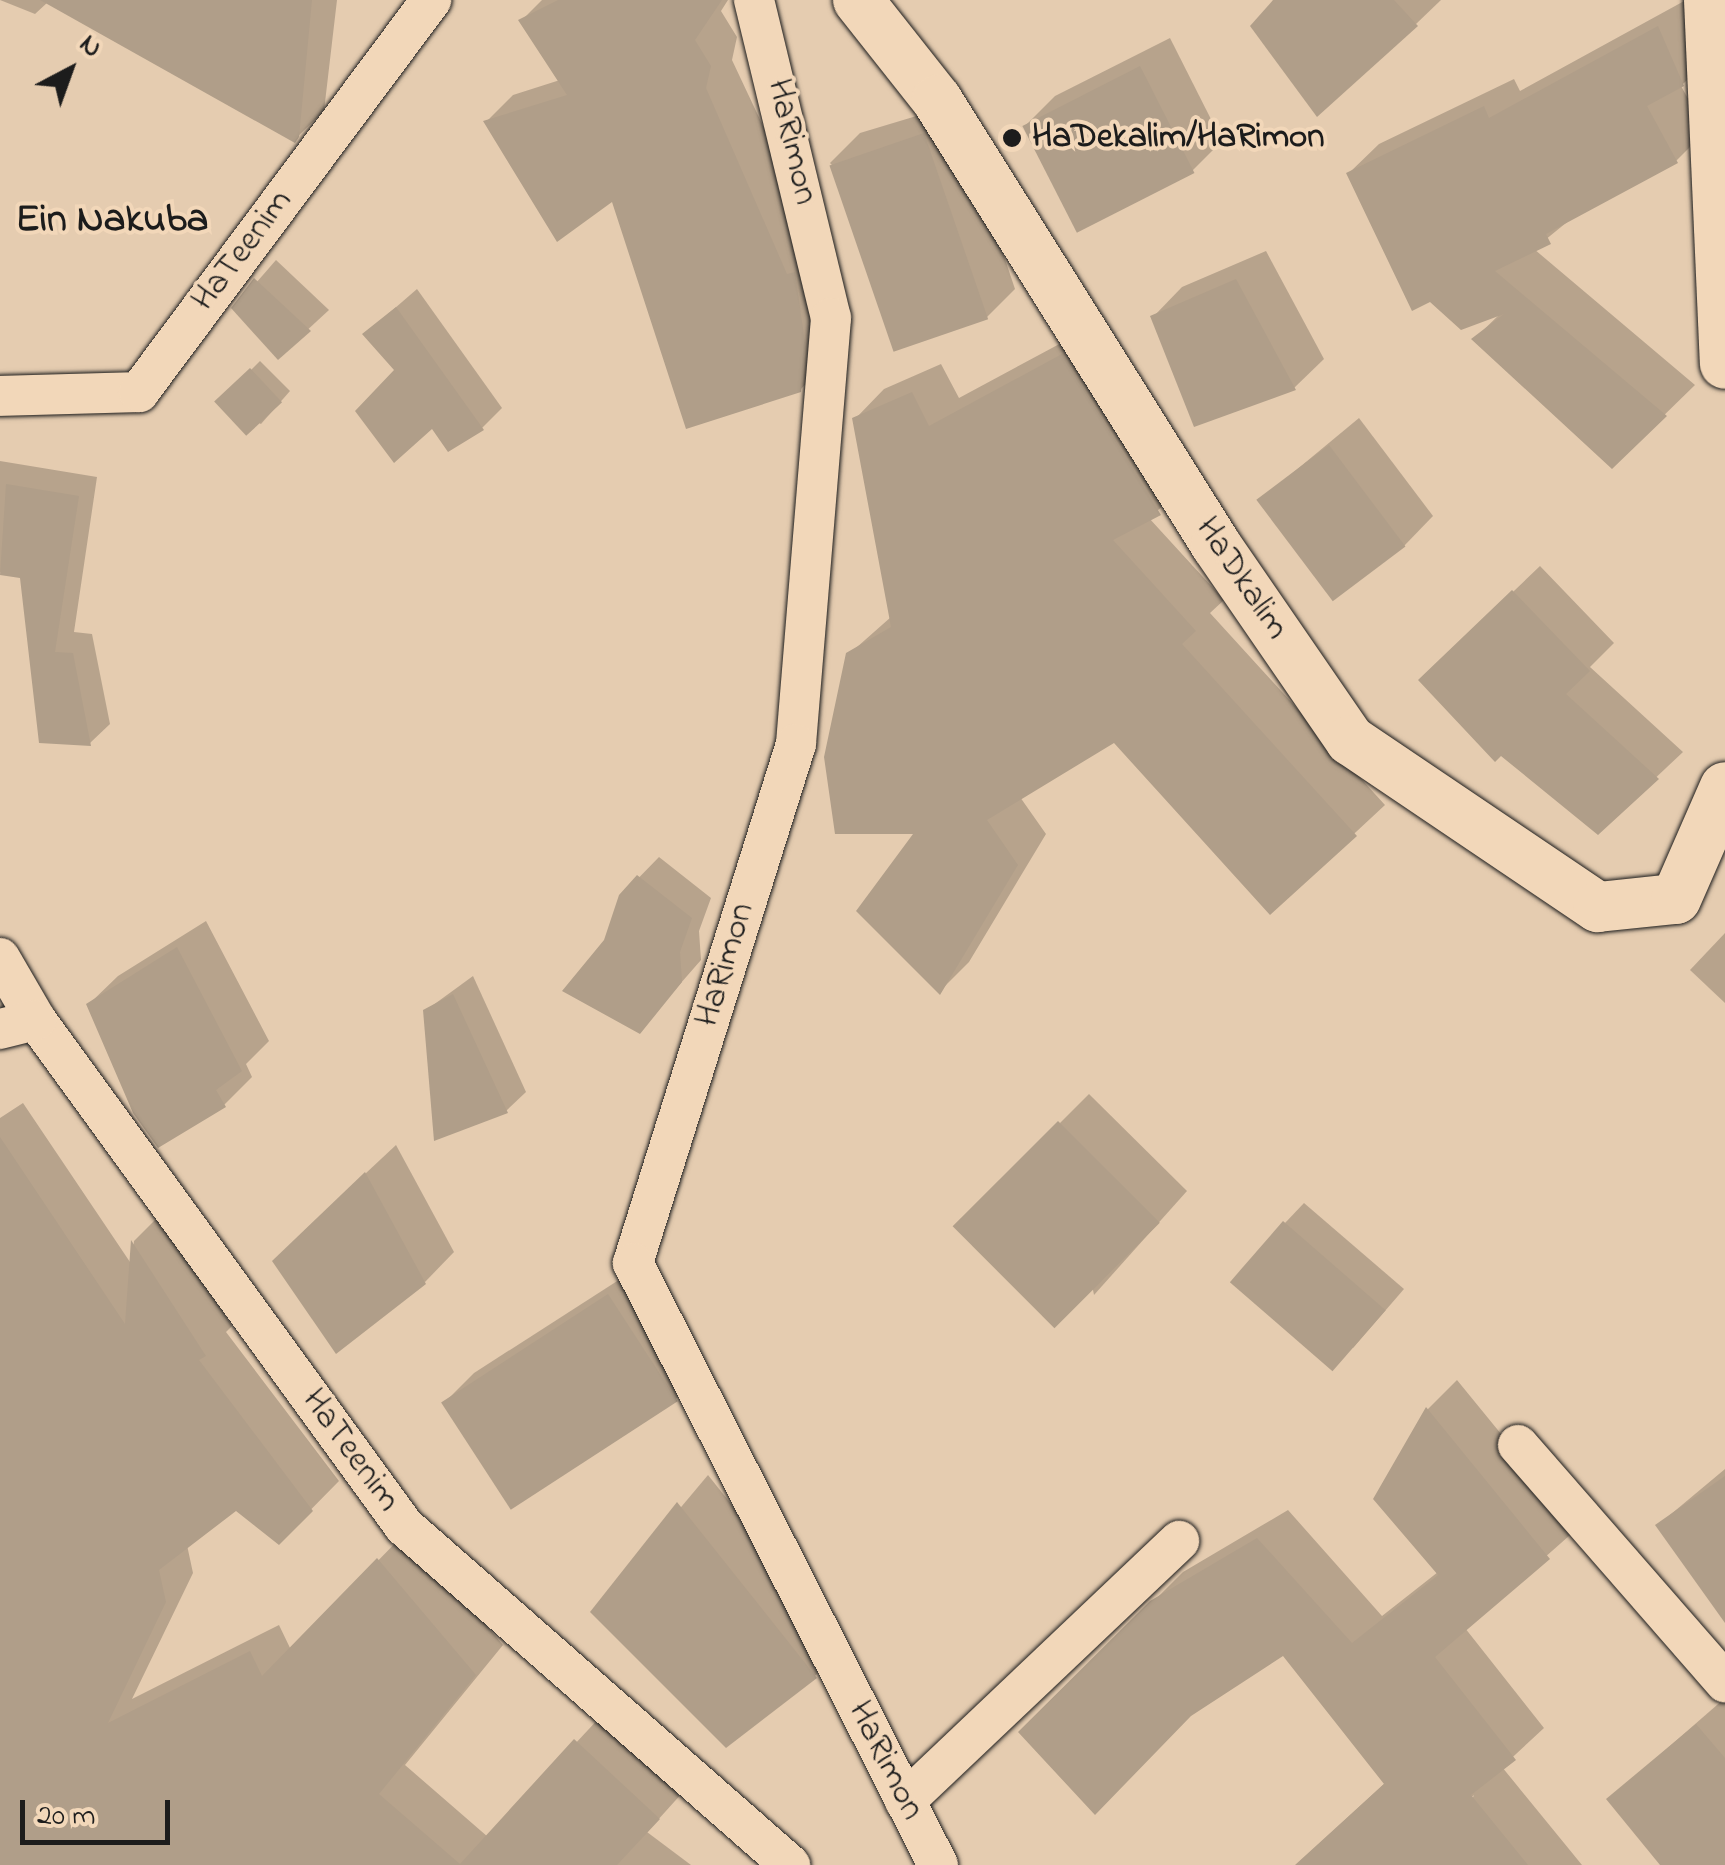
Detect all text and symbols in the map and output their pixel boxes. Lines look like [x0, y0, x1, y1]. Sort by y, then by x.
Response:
north arrow [20, 20, 120, 120]
text: N [69, 25, 111, 69]
street label: HaRimon [756, 75, 826, 209]
place label: HaDekalim/HaRimon [1032, 117, 1325, 159]
marker: HaDekalim/HaRimon [1001, 127, 1023, 149]
street label: HaTeenim [184, 182, 302, 320]
district label: Ein Nakuba [16, 197, 208, 245]
street label: HaDkalim [1185, 510, 1297, 648]
street label: HaRimon [687, 898, 765, 1032]
street label: HaTeenim [291, 1381, 409, 1521]
street label: HaRimon [837, 1695, 933, 1827]
scale bar [25, 1780, 175, 1842]
text: 20 m [37, 1795, 96, 1839]

